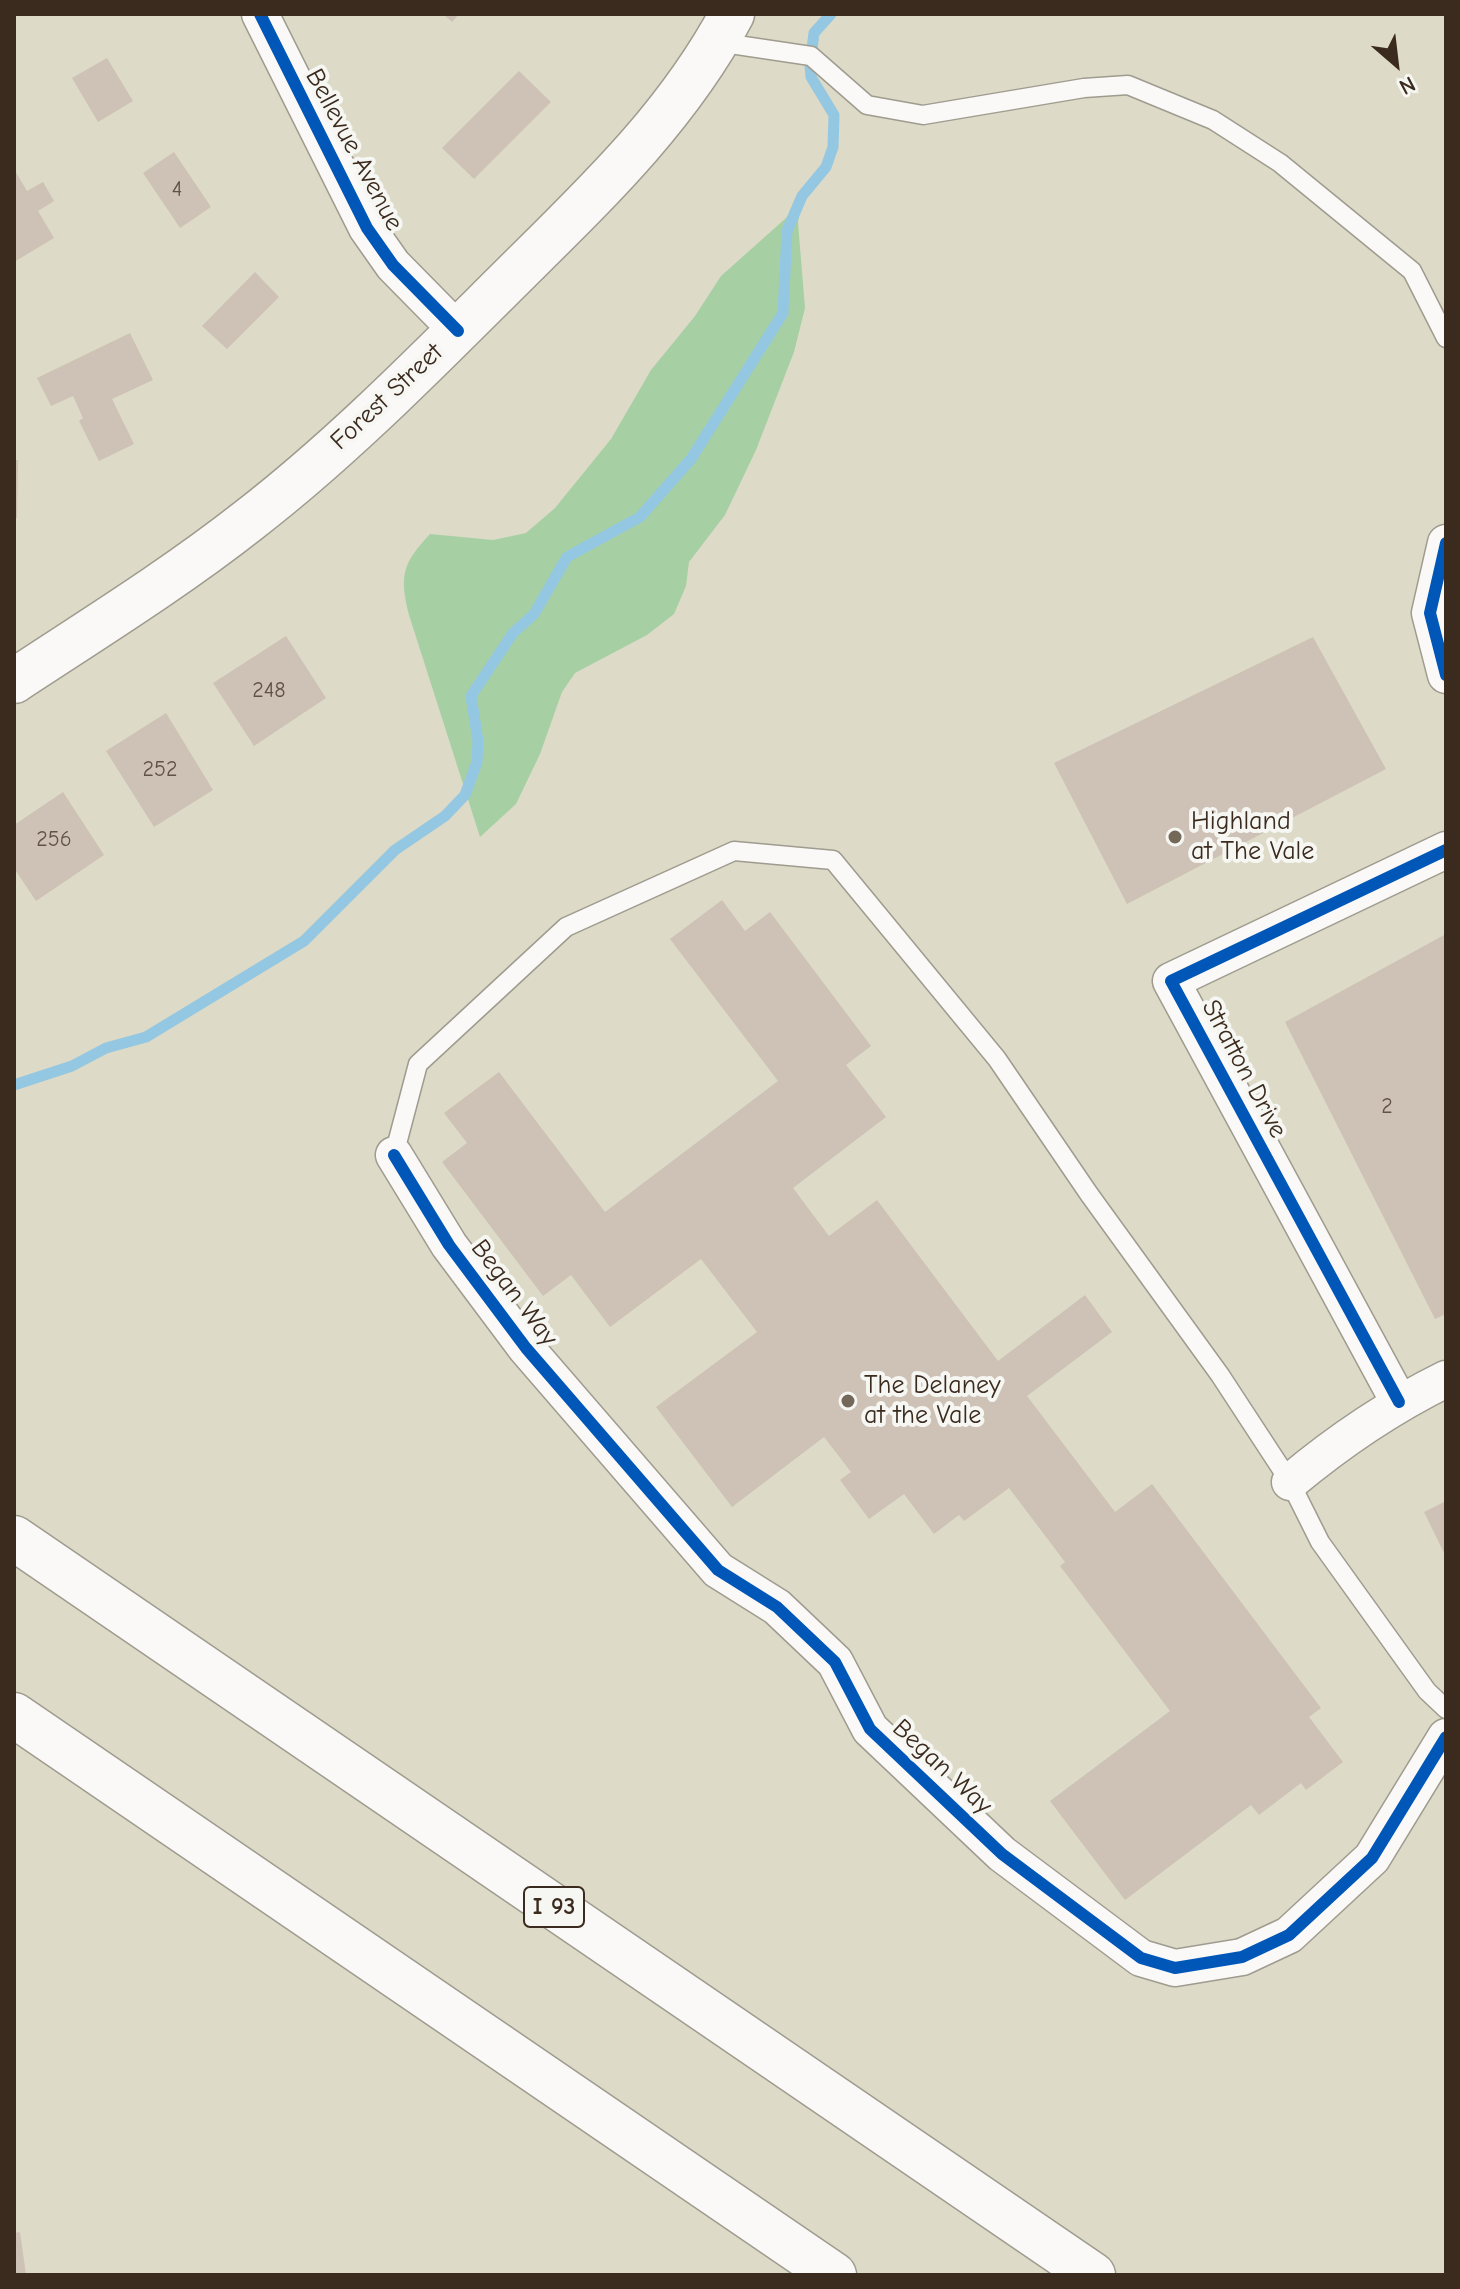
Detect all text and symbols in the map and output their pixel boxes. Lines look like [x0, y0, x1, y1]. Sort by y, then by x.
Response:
north arrow [1356, 24, 1436, 104]
street label: Bellevue Avenue [298, 64, 410, 236]
text: N [1395, 70, 1420, 100]
house number: 4 [172, 177, 182, 203]
street label: Forest Street [324, 337, 450, 457]
house number: 248 [252, 678, 286, 704]
house number: 252 [143, 757, 177, 783]
place label: Highland at The Vale [1191, 806, 1314, 868]
house number: 256 [36, 827, 72, 853]
marker: Highland at The Vale [1166, 828, 1184, 846]
street label: Stratton Drive [1195, 995, 1293, 1143]
house number: 2 [1381, 1094, 1393, 1120]
street label: Began Way [464, 1234, 564, 1352]
place label: The Delaney at the Vale [864, 1370, 1001, 1432]
marker: The Delaney at the Vale [839, 1392, 857, 1410]
street label: Began Way [886, 1713, 998, 1821]
road number: I 93 [524, 1887, 584, 1927]

